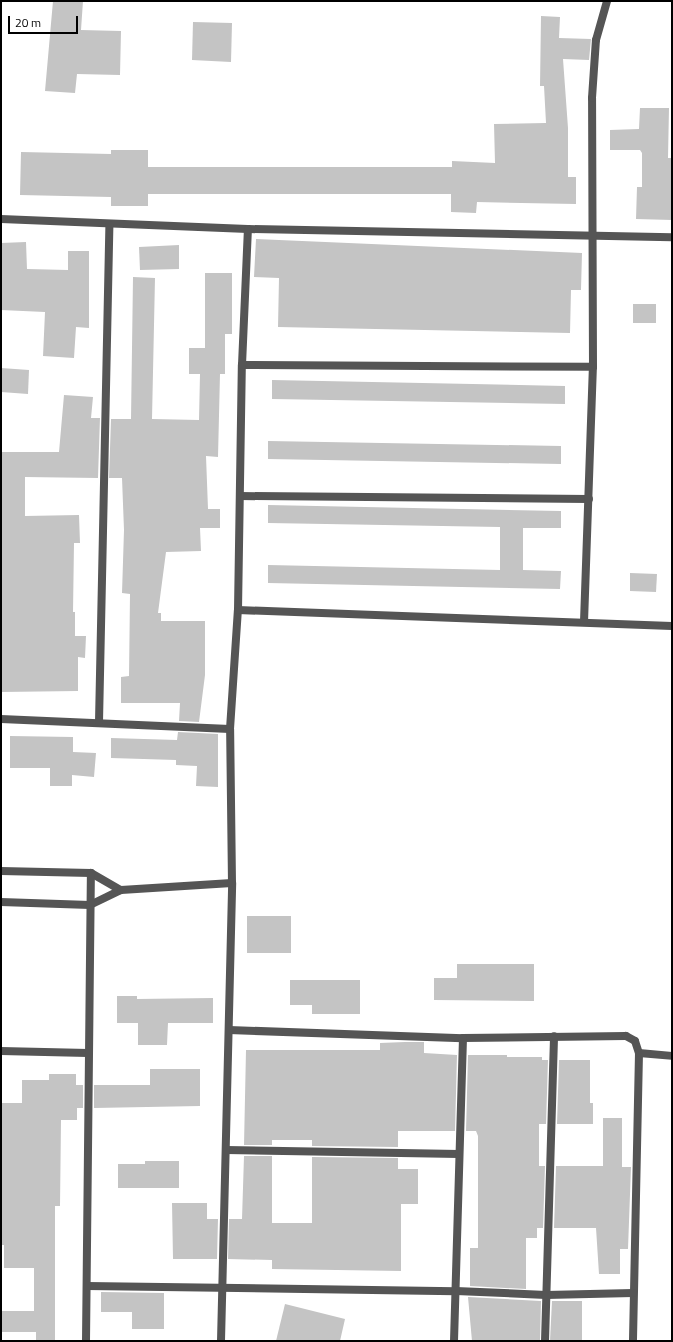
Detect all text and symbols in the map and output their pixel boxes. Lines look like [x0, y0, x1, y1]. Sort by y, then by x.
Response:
scale bar [10, 8, 80, 34]
text: 20 m [15, 13, 41, 32]

